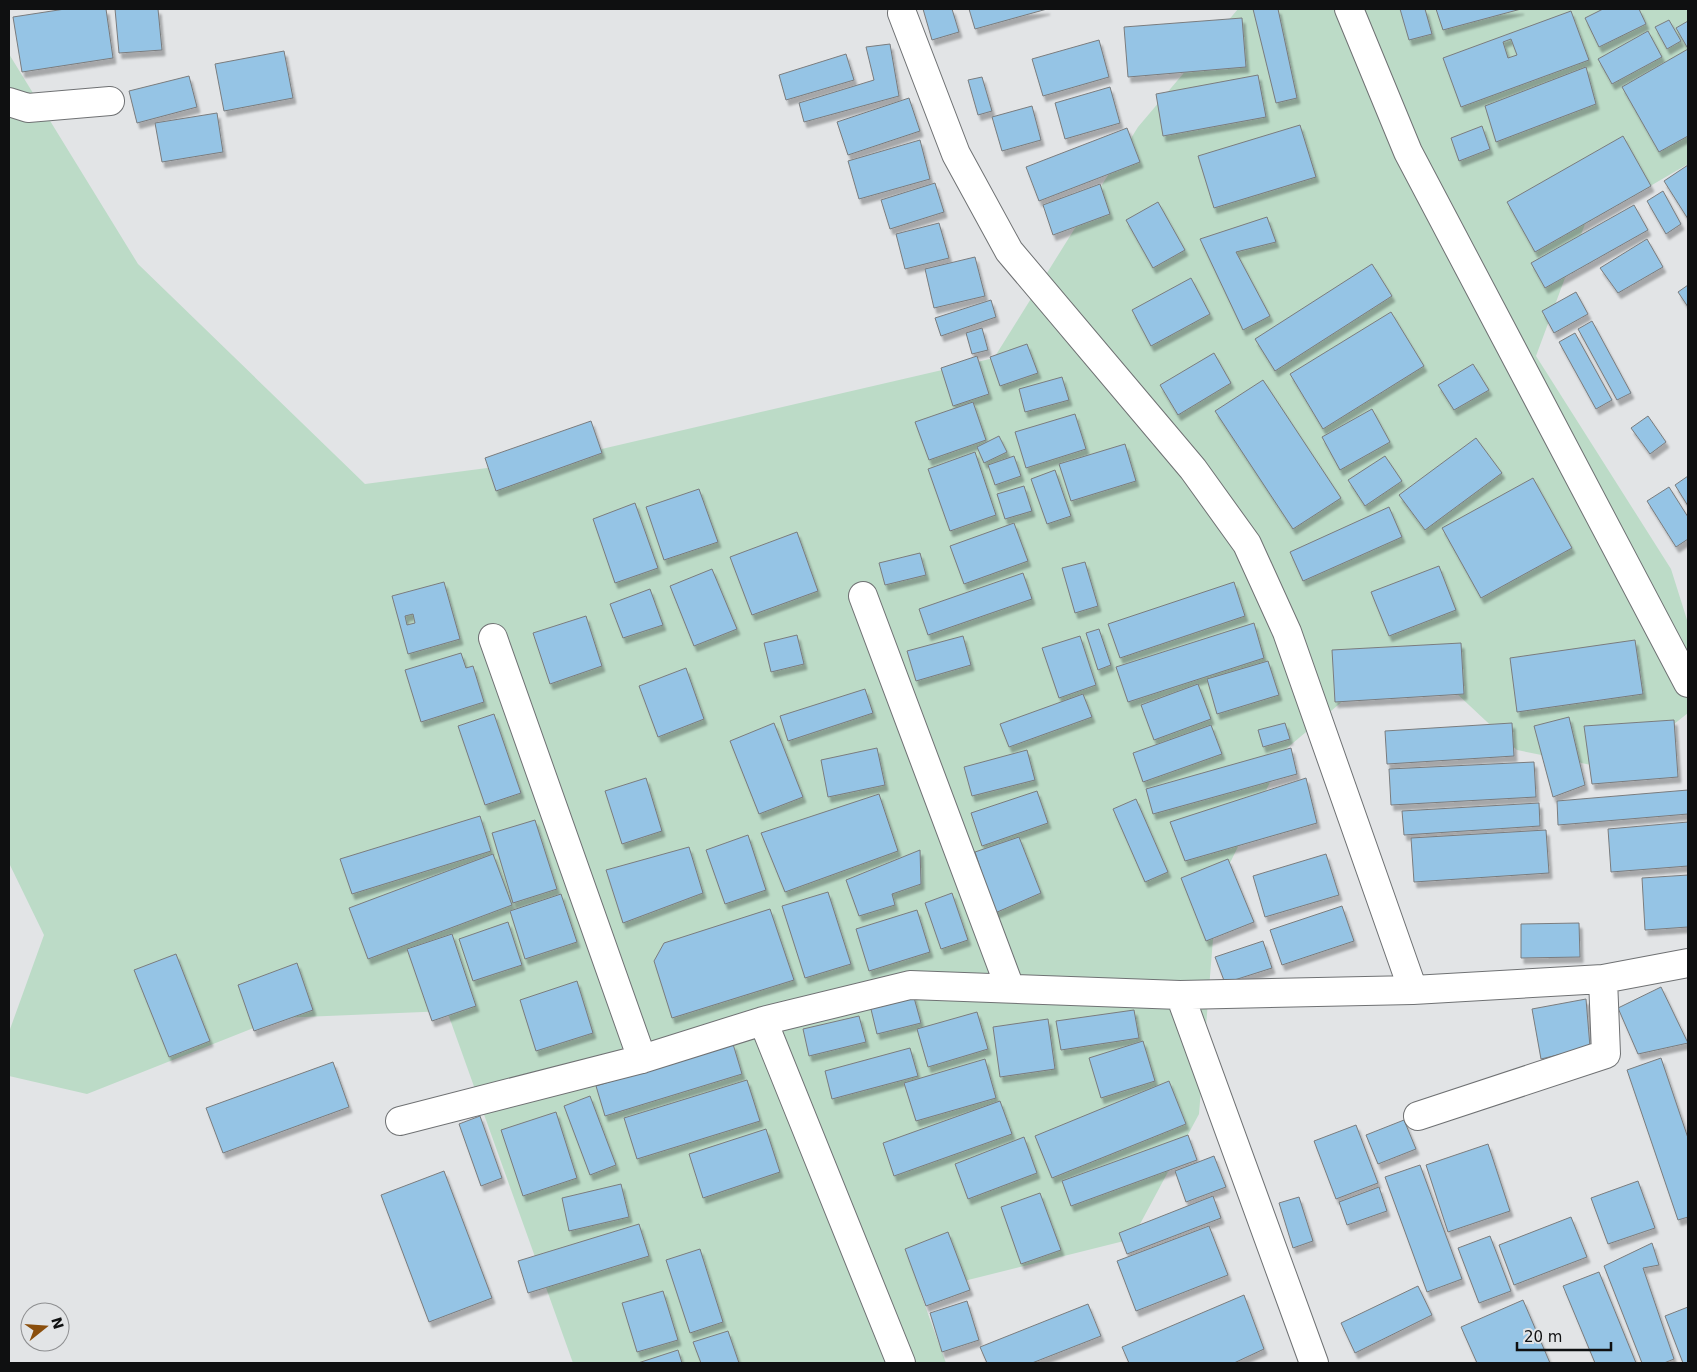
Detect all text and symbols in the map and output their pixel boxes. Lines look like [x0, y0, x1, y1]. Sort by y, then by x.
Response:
north arrow [20, 1302, 70, 1352]
text: N [48, 1315, 67, 1331]
scale bar [1517, 1320, 1611, 1352]
text: 20 m [1524, 1328, 1562, 1346]

